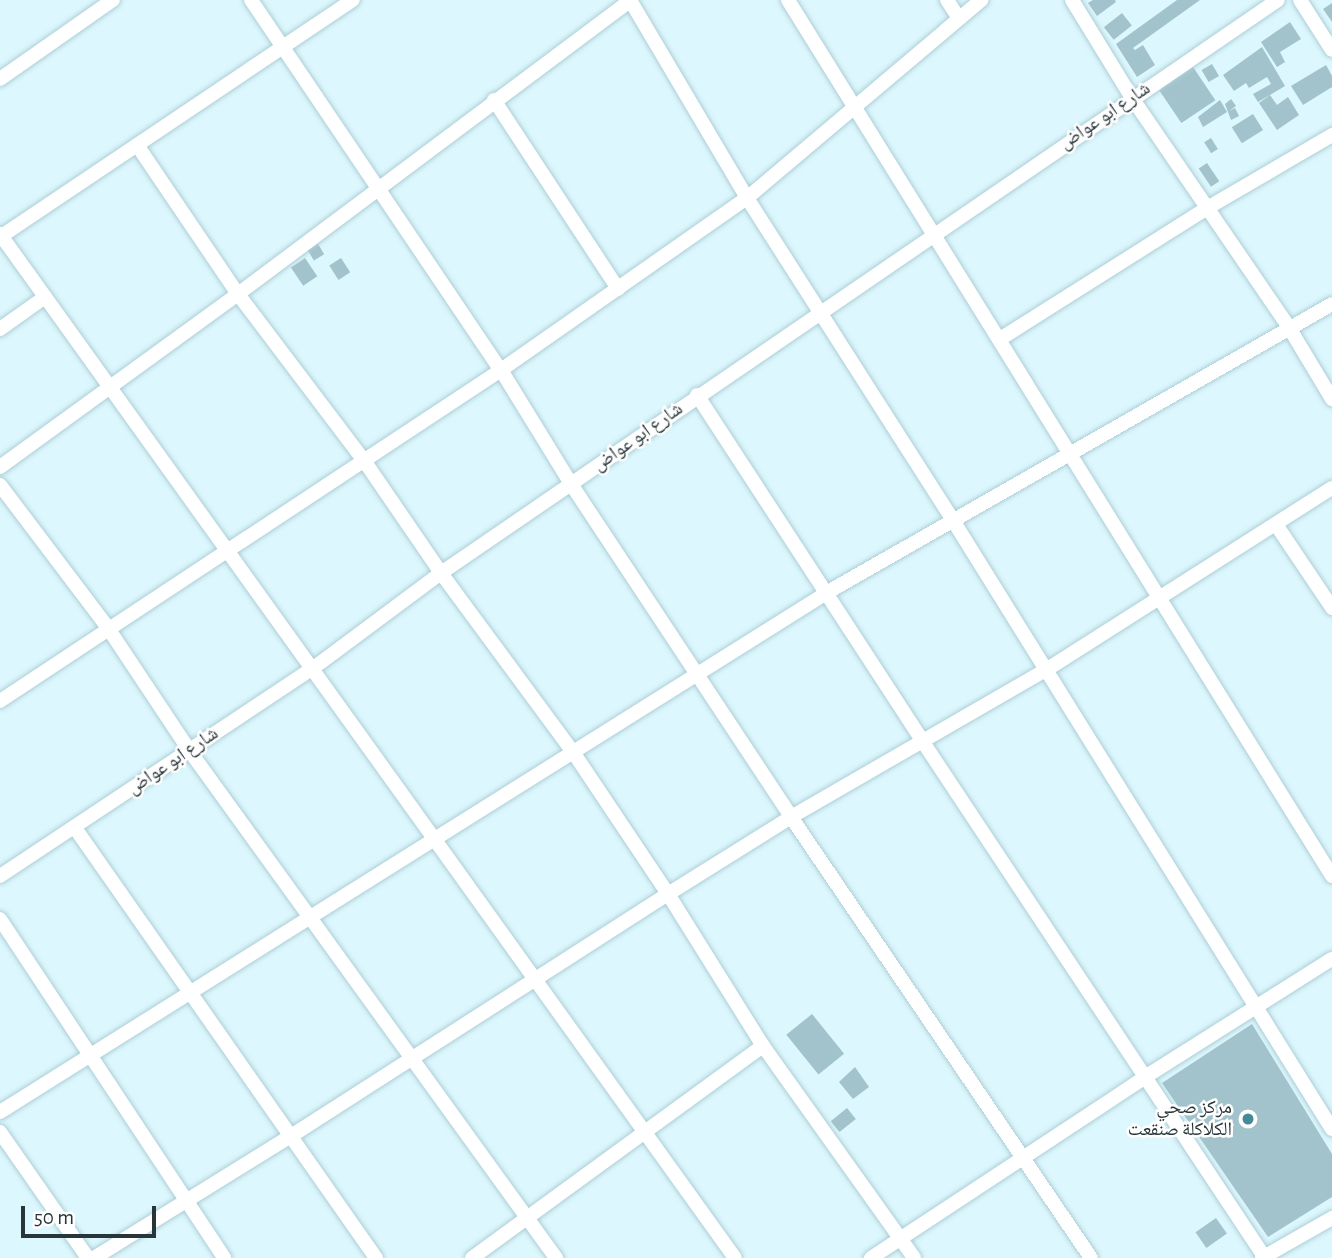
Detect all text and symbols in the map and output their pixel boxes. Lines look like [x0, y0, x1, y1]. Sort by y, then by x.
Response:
street label: شارع ابو عواض [1055, 77, 1155, 155]
street label: شارع ابو عواض [589, 398, 687, 476]
street label: شارع ابو عواض [123, 722, 223, 800]
place label: مركز صحي الكلاكلة صنقعت [1128, 1097, 1232, 1141]
marker: مركز صحي الكلاكلة صنقعت [1238, 1109, 1258, 1129]
scale bar [24, 1192, 159, 1236]
text: 50 m [34, 1207, 74, 1228]

